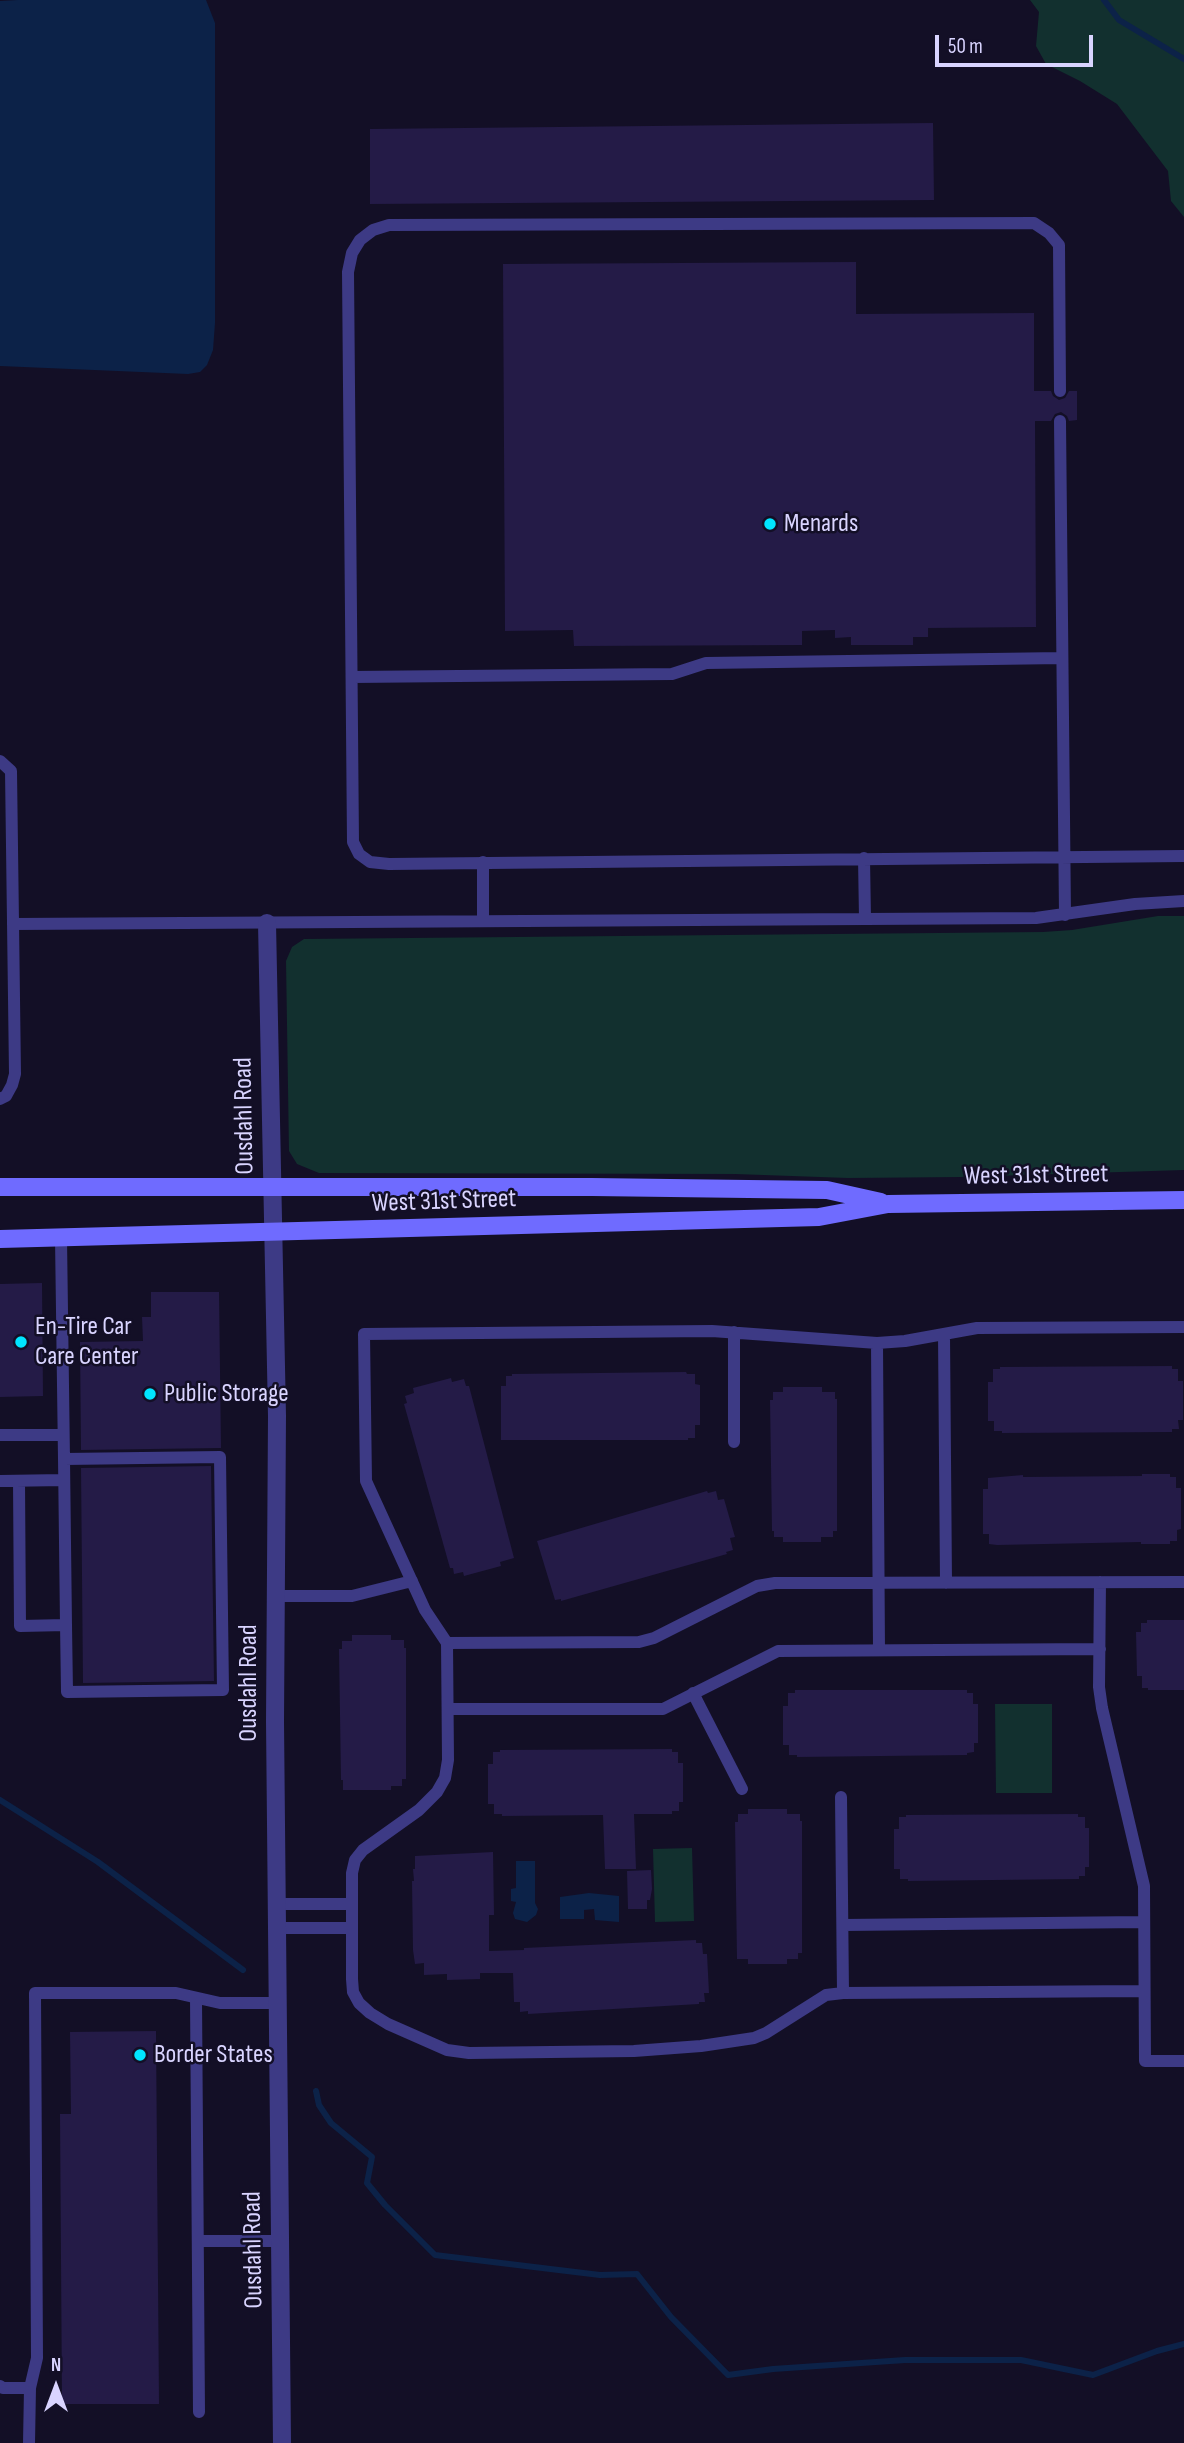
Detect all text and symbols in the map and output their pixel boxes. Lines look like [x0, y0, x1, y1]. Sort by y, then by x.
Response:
scale bar [939, 21, 1096, 65]
text: 50 m [948, 34, 983, 59]
place label: Menards [784, 508, 858, 540]
marker: Menards [762, 516, 778, 532]
street label: Ousdahl Road [228, 1057, 262, 1175]
street label: West 31st Street [963, 1159, 1109, 1193]
street label: West 31st Street [371, 1184, 517, 1220]
place label: En-Tire Car Care Center [35, 1311, 139, 1372]
marker: En-Tire Car Care Center [13, 1334, 29, 1350]
place label: Public Storage [164, 1378, 289, 1410]
marker: Public Storage [142, 1386, 158, 1402]
street label: Ousdahl Road [233, 1624, 265, 1742]
place label: Border States [154, 2039, 273, 2071]
marker: Border States [132, 2047, 148, 2063]
street label: Ousdahl Road [237, 2191, 271, 2309]
north arrow [21, 2352, 91, 2422]
text: N [51, 2354, 61, 2377]

